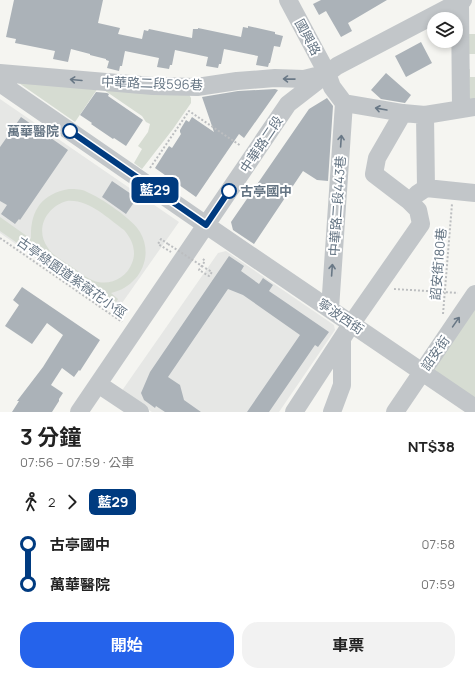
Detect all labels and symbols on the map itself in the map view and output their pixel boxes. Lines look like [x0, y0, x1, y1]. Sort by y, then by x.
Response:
street label: 國興路 [291, 16, 325, 58]
street label: 中華路二段596巷 [101, 72, 203, 94]
one-way arrow [283, 75, 296, 82]
one-way arrow [70, 76, 83, 83]
one-way arrow [375, 105, 388, 113]
street label: 中華路二段 [235, 112, 287, 176]
place label: 萬華醫院 [7, 122, 59, 140]
marker: 萬華醫院 [62, 123, 78, 139]
one-way arrow [338, 135, 345, 148]
street label: 中華路二段443巷 [325, 155, 349, 257]
line badge: 藍29 [132, 177, 178, 203]
place label: 古亭國中 [240, 182, 292, 200]
marker: 古亭國中 [221, 183, 237, 199]
street label: 詔安街180巷 [426, 227, 450, 301]
street label: 古亭綠園道紫薇花小徑 [14, 232, 130, 322]
one-way arrow [329, 264, 336, 277]
street label: 寧波西街 [314, 294, 368, 338]
one-way arrow [452, 317, 460, 328]
street label: 詔安街 [416, 332, 454, 374]

